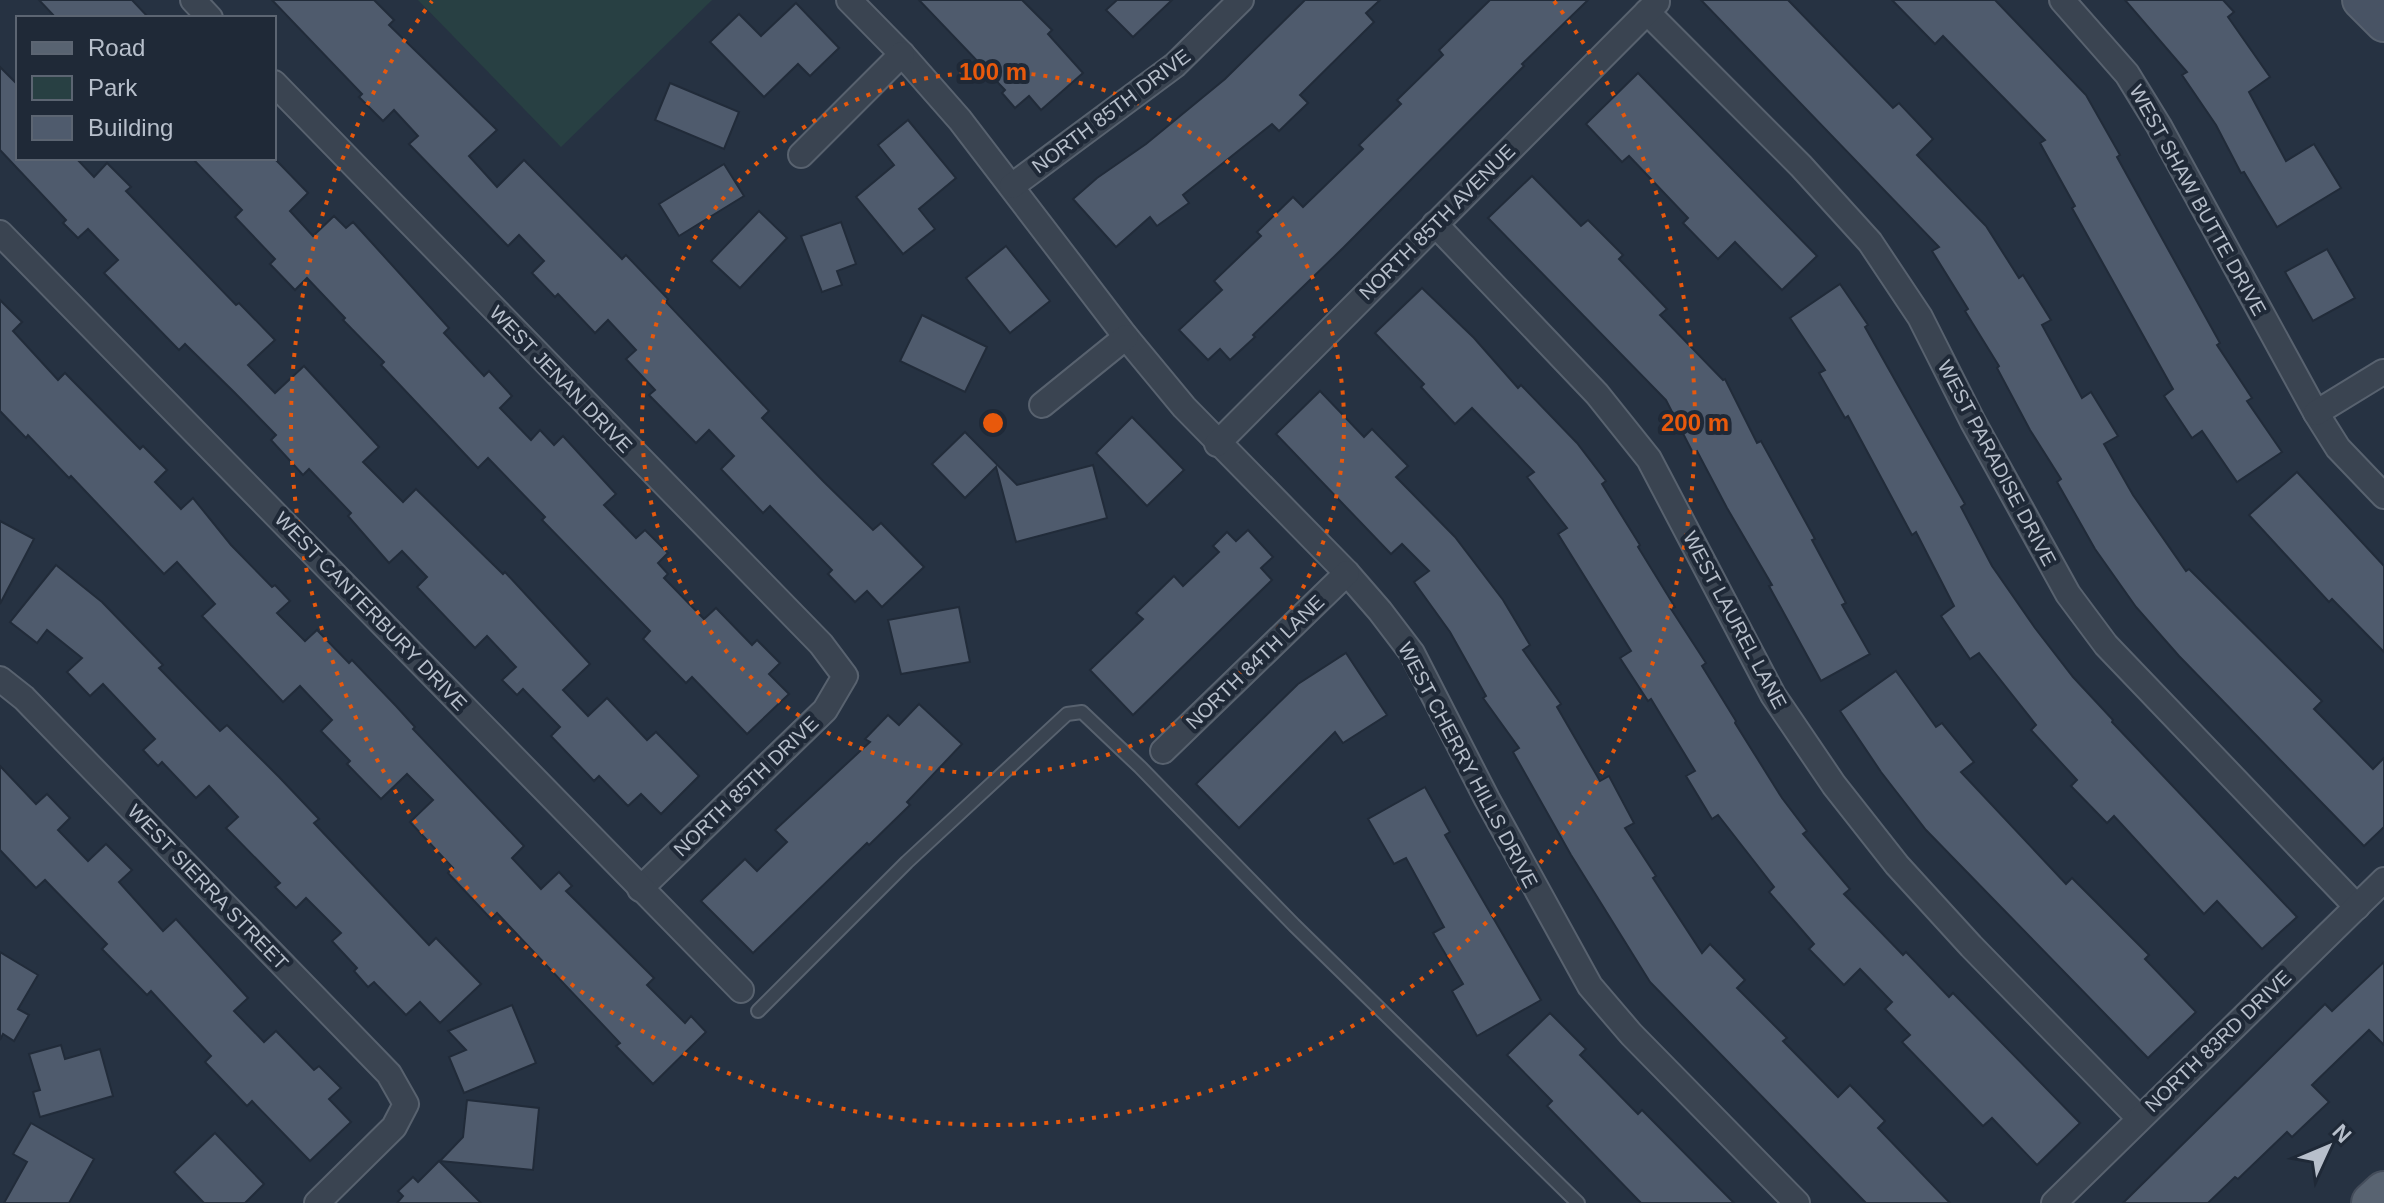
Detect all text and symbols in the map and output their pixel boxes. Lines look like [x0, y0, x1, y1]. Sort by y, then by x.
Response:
legend [16, 16, 276, 160]
text: Road [88, 34, 145, 61]
street label: NORTH 85TH DRIVE [1028, 44, 1194, 178]
text: 100 m [959, 58, 1027, 85]
text: Park [88, 74, 138, 101]
street label: WEST SHAW BUTTE DRIVE [2125, 81, 2271, 319]
text: Building [88, 114, 173, 141]
street label: NORTH 85TH AVENUE [1355, 140, 1519, 304]
street label: WEST JENAN DRIVE [485, 301, 637, 457]
street label: WEST PARADISE DRIVE [1933, 357, 2061, 569]
centre of rings [979, 409, 1007, 437]
text: 200 m [1661, 409, 1729, 436]
street label: WEST CANTERBURY DRIVE [270, 507, 472, 715]
street label: WEST LAUREL LANE [1679, 527, 1791, 713]
street label: NORTH 84TH LANE [1182, 591, 1328, 733]
street label: WEST CHERRY HILLS DRIVE [1394, 639, 1542, 891]
street label: NORTH 85TH DRIVE [669, 711, 823, 861]
street label: WEST SIERRA STREET [123, 800, 293, 974]
street label: NORTH 83RD DRIVE [2141, 966, 2295, 1116]
north arrow [2288, 1107, 2368, 1187]
text: N [2328, 1119, 2357, 1148]

